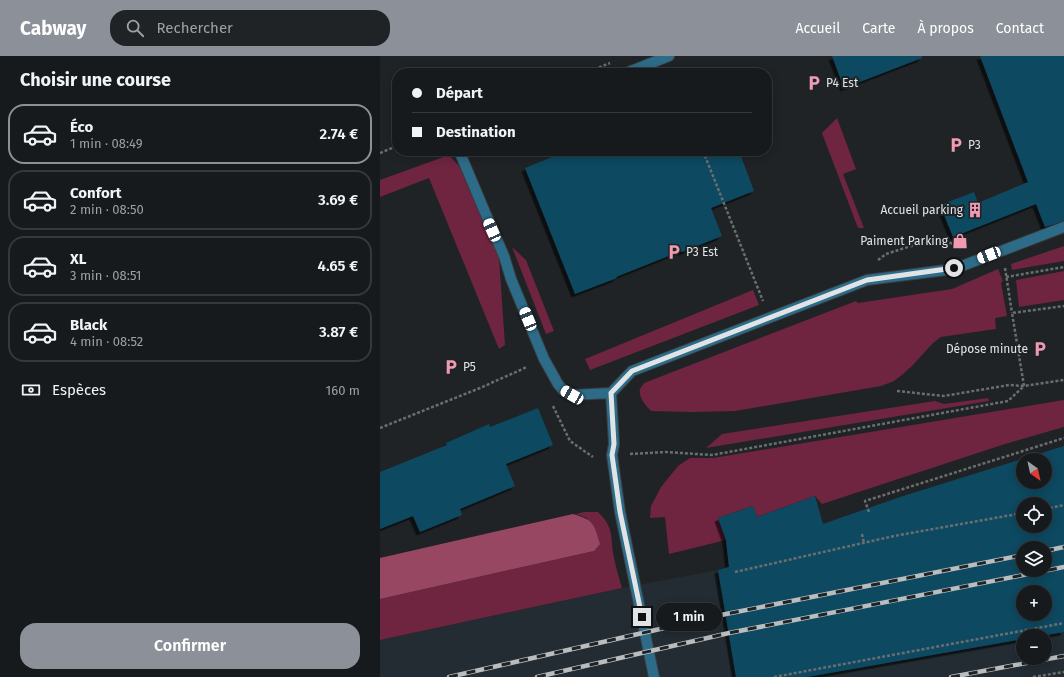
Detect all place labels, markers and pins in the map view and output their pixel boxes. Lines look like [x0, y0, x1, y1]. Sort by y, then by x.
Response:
parking icon: P4 Est [805, 74, 823, 92]
place label: P4 Est [826, 76, 859, 90]
parking icon: P3 [947, 136, 965, 154]
place label: P3 [968, 138, 981, 152]
building icon: Accueil parking [966, 201, 984, 219]
place label: Accueil parking [880, 203, 964, 217]
shop icon: Paiment Parking [951, 232, 969, 250]
place label: Paiment Parking [860, 234, 949, 248]
parking icon: P3 Est [665, 243, 683, 261]
place label: P3 Est [686, 245, 719, 259]
parking icon: Dépose minute [1031, 340, 1049, 358]
place label: Dépose minute [946, 342, 1028, 356]
parking icon: P5 [442, 358, 460, 376]
place label: P5 [463, 360, 476, 374]

